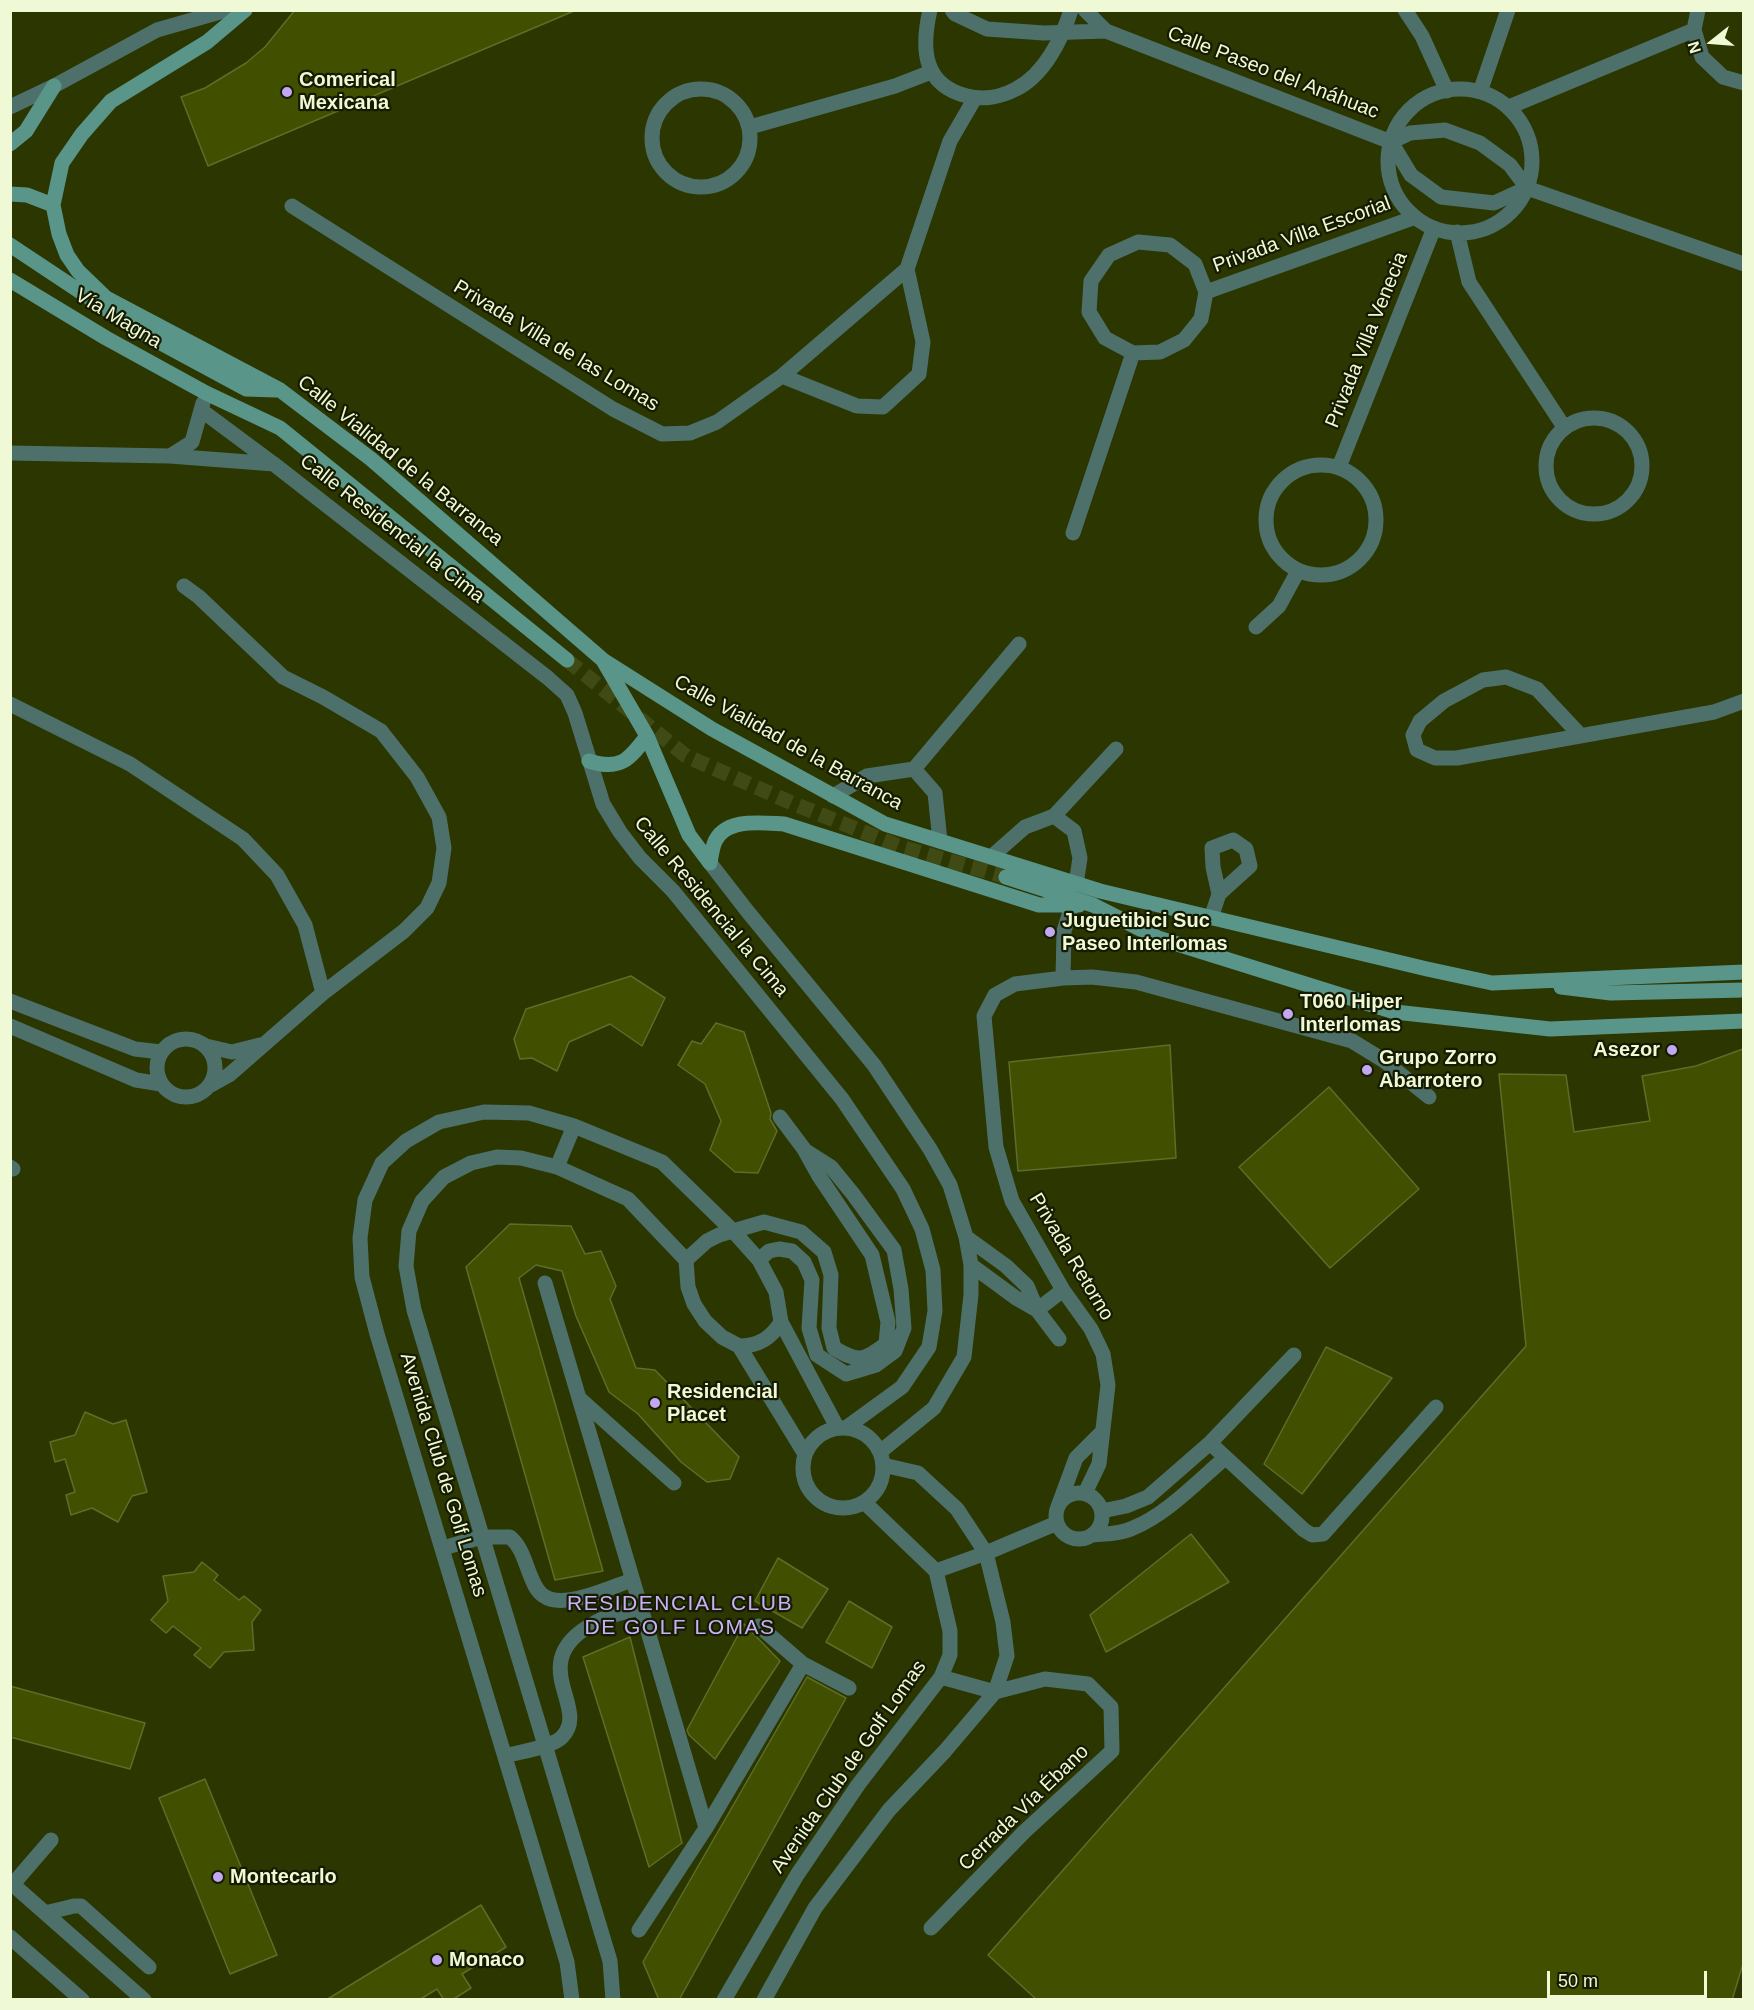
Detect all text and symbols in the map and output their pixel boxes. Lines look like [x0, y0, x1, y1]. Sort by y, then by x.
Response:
north arrow [1682, 12, 1742, 72]
street label: Calle Paseo del Anáhuac [1164, 22, 1382, 124]
text: N [1684, 39, 1704, 55]
place label: Comerical Mexicana [299, 68, 396, 115]
marker: Comerical Mexicana [280, 85, 294, 99]
street label: Privada Villa Escorial [1210, 192, 1394, 278]
street label: Privada Villa Venecia [1321, 249, 1413, 431]
street label: Privada Villa de las Lomas [449, 275, 663, 417]
street label: Vía Magna [70, 284, 166, 354]
street label: Calle Vialidad de la Barranca [292, 371, 508, 551]
street label: Calle Residencial la Cima [295, 449, 489, 609]
street label: Calle Vialidad de la Barranca [670, 670, 906, 816]
street label: Calle Residencial la Cima [629, 812, 793, 1002]
place label: Juguetibici Suc Paseo Interlomas [1062, 909, 1228, 956]
marker: Juguetibici Suc Paseo Interlomas [1043, 925, 1057, 939]
place label: T060 Hiper Interlomas [1300, 990, 1402, 1037]
marker: T060 Hiper Interlomas [1281, 1007, 1295, 1021]
place label: Asezor [1593, 1038, 1660, 1062]
marker: Asezor [1665, 1043, 1679, 1057]
place label: Grupo Zorro Abarrotero [1379, 1046, 1497, 1093]
marker: Grupo Zorro Abarrotero [1360, 1063, 1374, 1077]
street label: Privada Retorno [1023, 1189, 1119, 1325]
street label: Avenida Club de Golf Lomas [394, 1350, 492, 1600]
place label: Residencial Placet [667, 1380, 778, 1427]
marker: Residencial Placet [648, 1396, 662, 1410]
district label: RESIDENCIAL CLUB DE GOLF LOMAS [567, 1591, 793, 1641]
street label: Avenida Club de Golf Lomas [766, 1656, 932, 1878]
street label: Cerrada Vía Ébano [954, 1740, 1094, 1876]
place label: Montecarlo [230, 1865, 337, 1889]
marker: Montecarlo [211, 1870, 225, 1884]
place label: Monaco [449, 1948, 525, 1972]
marker: Monaco [430, 1953, 444, 1967]
scale bar [1550, 1959, 1710, 1997]
text: 50 m [1558, 1971, 1598, 1991]

